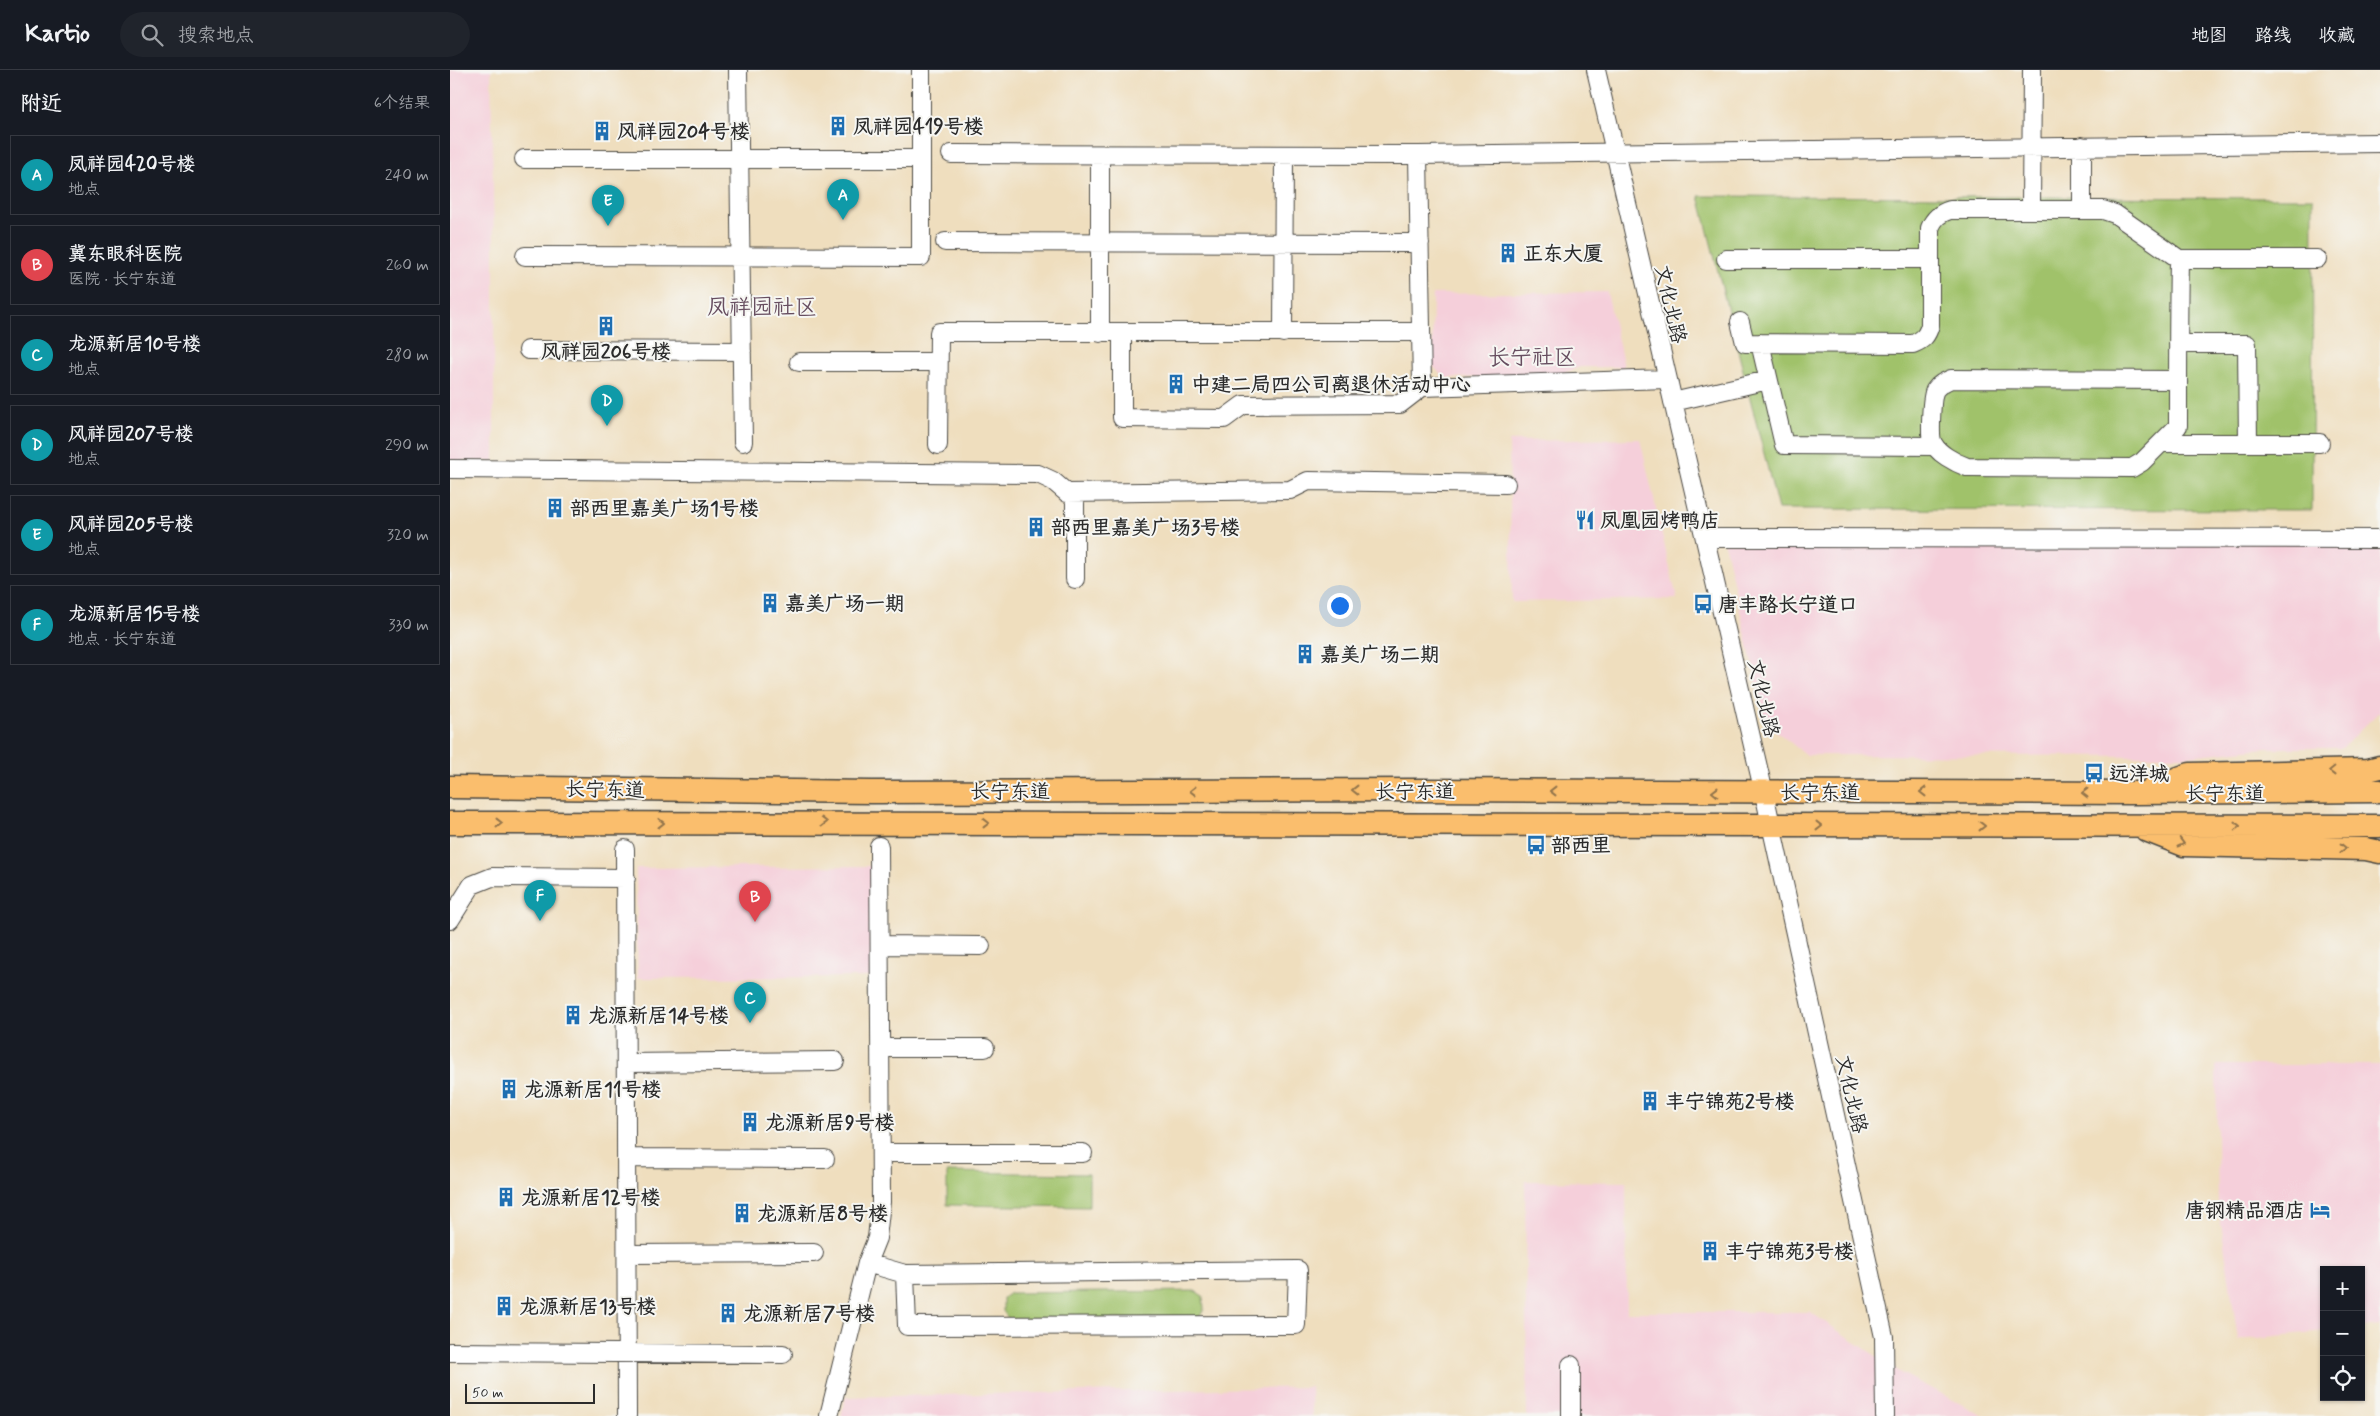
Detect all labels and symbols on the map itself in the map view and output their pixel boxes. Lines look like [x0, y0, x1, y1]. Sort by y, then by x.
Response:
place label: 凤祥园419号楼 [853, 114, 984, 141]
building icon: 凤祥园419号楼 [827, 115, 849, 137]
place label: 风祥园204号楼 [617, 119, 750, 146]
building icon: 风祥园204号楼 [591, 120, 613, 142]
pin: A [827, 179, 859, 220]
pin: E [592, 185, 624, 226]
place label: 正东大厦 [1523, 241, 1603, 268]
building icon: 正东大厦 [1497, 242, 1519, 264]
street label: 文化北路 [1647, 262, 1692, 347]
district label: 凤祥园社区 [707, 294, 817, 322]
building icon: 风祥园206号楼 [595, 315, 617, 337]
place label: 风祥园206号楼 [541, 339, 671, 366]
district label: 长宁社区 [1488, 344, 1576, 372]
place label: 中建二局四公司离退休活动中心 [1191, 372, 1471, 399]
building icon: 中建二局四公司离退休活动中心 [1165, 373, 1187, 395]
pin: D [591, 385, 623, 426]
place label: 部西里嘉美广场1号楼 [570, 496, 759, 523]
building icon: 部西里嘉美广场1号楼 [544, 497, 566, 519]
place label: 凤凰园烤鸭店 [1600, 508, 1720, 535]
restaurant icon: 凤凰园烤鸭店 [1574, 509, 1596, 531]
place label: 部西里嘉美广场3号楼 [1051, 515, 1240, 542]
building icon: 部西里嘉美广场3号楼 [1025, 516, 1047, 538]
place label: 嘉美广场一期 [785, 591, 905, 618]
building icon: 嘉美广场一期 [759, 592, 781, 614]
place label: 唐丰路长宁道口 [1718, 592, 1858, 619]
your location [1327, 593, 1353, 619]
bus stop icon: 唐丰路长宁道口 [1692, 593, 1714, 615]
place label: 嘉美广场二期 [1320, 642, 1440, 669]
building icon: 嘉美广场二期 [1294, 643, 1316, 665]
street label: 文化北路 [1740, 656, 1785, 741]
place label: 远洋城 [2109, 761, 2169, 788]
bus stop icon: 远洋城 [2083, 762, 2105, 784]
one-way arrow [2327, 765, 2335, 776]
street label: 长宁东道 [565, 776, 645, 805]
street label: 长宁东道 [970, 779, 1050, 806]
street label: 长宁东道 [1375, 779, 1455, 806]
street label: 长宁东道 [1780, 780, 1860, 807]
street label: 长宁东道 [2185, 781, 2265, 808]
one-way arrow [1351, 785, 1359, 796]
one-way arrow [1189, 786, 1196, 796]
one-way arrow [1549, 786, 1556, 796]
one-way arrow [1711, 787, 1719, 797]
one-way arrow [1919, 787, 1926, 797]
one-way arrow [2081, 788, 2089, 798]
one-way arrow [820, 817, 828, 827]
one-way arrow [495, 818, 503, 828]
one-way arrow [658, 818, 665, 828]
one-way arrow [982, 818, 990, 828]
one-way arrow [1816, 821, 1823, 831]
one-way arrow [1978, 821, 1986, 831]
one-way arrow [2234, 821, 2242, 831]
place label: 部西里 [1551, 833, 1611, 860]
bus stop icon: 部西里 [1525, 834, 1547, 856]
one-way arrow [2177, 837, 2186, 848]
one-way arrow [2340, 843, 2348, 853]
pin: F [524, 880, 556, 921]
pin: B [739, 881, 771, 922]
pin: C [734, 982, 766, 1023]
place label: 龙源新居14号楼 [588, 1003, 729, 1030]
building icon: 龙源新居14号楼 [562, 1004, 584, 1026]
street label: 文化北路 [1828, 1052, 1873, 1137]
place label: 龙源新居11号楼 [524, 1077, 662, 1104]
building icon: 龙源新居11号楼 [498, 1078, 520, 1100]
place label: 丰宁锦苑2号楼 [1665, 1089, 1795, 1116]
building icon: 丰宁锦苑2号楼 [1639, 1090, 1661, 1112]
place label: 龙源新居9号楼 [765, 1110, 895, 1137]
building icon: 龙源新居9号楼 [739, 1111, 761, 1133]
place label: 龙源新居12号楼 [521, 1185, 661, 1212]
building icon: 龙源新居12号楼 [495, 1186, 517, 1208]
place label: 唐钢精品酒店 [2185, 1198, 2305, 1225]
hotel icon: 唐钢精品酒店 [2309, 1199, 2331, 1221]
place label: 龙源新居8号楼 [757, 1201, 888, 1228]
building icon: 龙源新居8号楼 [731, 1202, 753, 1224]
place label: 丰宁锦苑3号楼 [1725, 1239, 1854, 1266]
building icon: 丰宁锦苑3号楼 [1699, 1240, 1721, 1262]
place label: 龙源新居13号楼 [519, 1294, 656, 1321]
building icon: 龙源新居13号楼 [493, 1295, 515, 1317]
place label: 龙源新居7号楼 [743, 1301, 875, 1328]
building icon: 龙源新居7号楼 [717, 1302, 739, 1324]
scale bar [465, 1381, 595, 1404]

